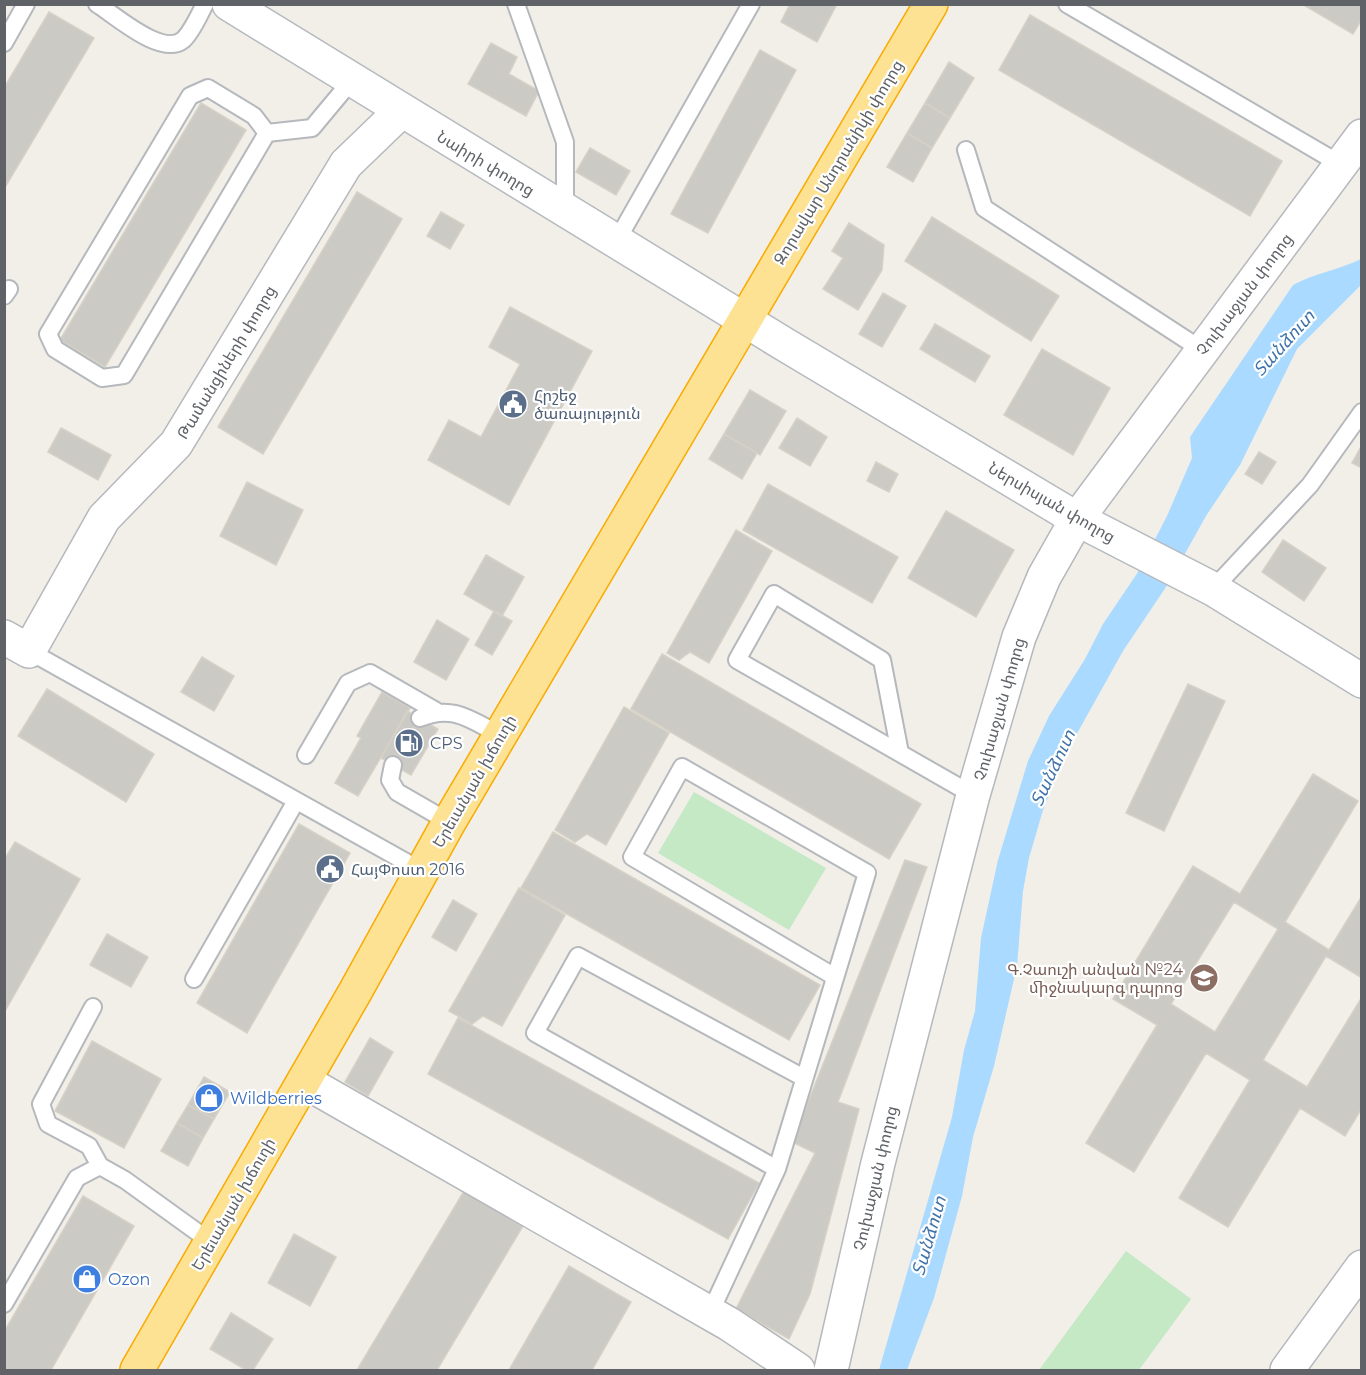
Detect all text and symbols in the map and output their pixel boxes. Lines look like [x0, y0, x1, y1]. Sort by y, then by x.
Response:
street label: Զորավար Անդրանիկի փողոց [770, 57, 907, 268]
street label: Նաիրի փողոց [434, 127, 538, 200]
street label: Չուխաջյան փողոց [1192, 230, 1296, 359]
street label: Թամանցիների փողոց [173, 282, 280, 443]
water label: Տանձուտ [1249, 305, 1320, 381]
place label: Հրշեջ ծառայություն [534, 386, 640, 423]
public building icon: Հրշեջ ծառայություն [497, 388, 529, 420]
street label: Ներսիսյան փողոց [985, 458, 1119, 546]
street label: Չուխաջյան փողոց [970, 635, 1029, 783]
street label: Երեւանյան խճուղի [429, 711, 520, 851]
water label: Տանձուտ [1026, 726, 1080, 810]
fuel station icon: CPS [393, 727, 425, 759]
place label: CPS [430, 734, 463, 753]
public building icon: ՀայՓոստ 2016 [314, 853, 346, 885]
place label: ՀայՓոստ 2016 [351, 860, 465, 879]
place label: Գ.Չաուշի անվան №24 միջնակարգ դպրոց [1007, 960, 1183, 997]
school or university icon: Գ.Չաուշի անվան №24 միջնակարգ դպրոց [1188, 962, 1220, 994]
shop icon: Wildberries [193, 1082, 225, 1114]
place label: Wildberries [230, 1089, 322, 1108]
street label: Չուխաջյան փողոց [850, 1104, 901, 1252]
street label: Երեւանյան խճուղի [188, 1134, 279, 1274]
water label: Տանձուտ [907, 1194, 951, 1278]
shop icon: Ozon [71, 1263, 103, 1295]
place label: Ozon [108, 1270, 150, 1289]

